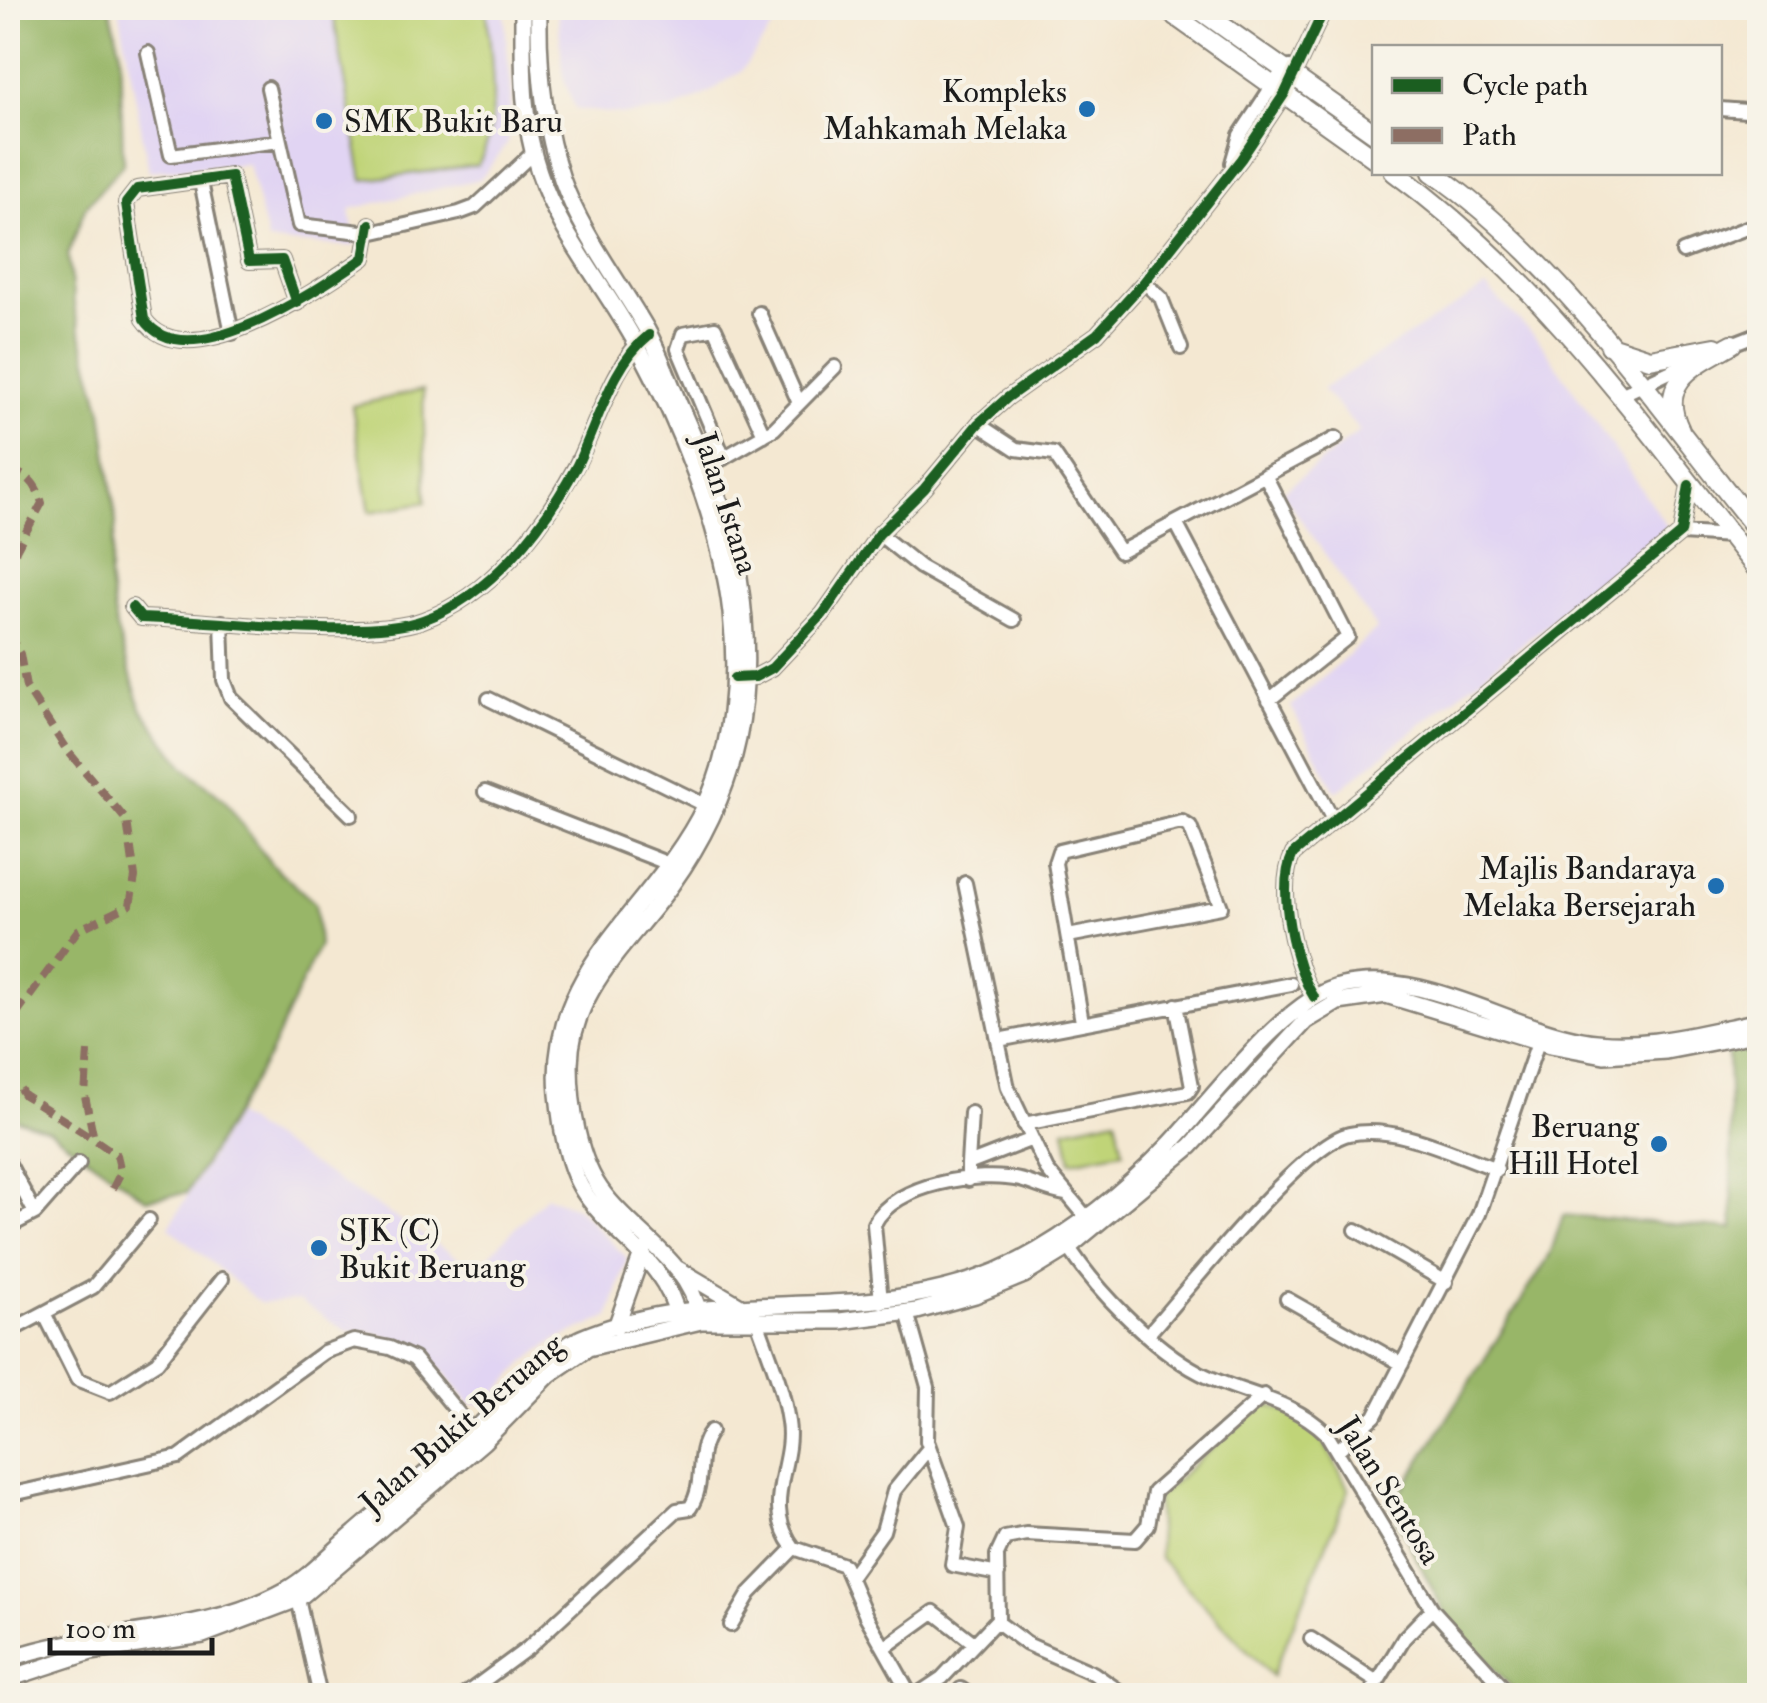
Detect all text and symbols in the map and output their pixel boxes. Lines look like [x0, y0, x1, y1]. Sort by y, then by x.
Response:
legend [1372, 45, 1722, 175]
text: Cycle path [1462, 67, 1588, 104]
place label: Kompleks Mahkamah Melaka [823, 72, 1068, 149]
marker: Kompleks Mahkamah Melaka [1076, 98, 1098, 120]
place label: SMK Bukit Baru [344, 102, 563, 142]
marker: SMK Bukit Baru [313, 110, 335, 132]
text: Path [1462, 117, 1517, 154]
street label: Jalan Istana [684, 426, 768, 580]
place label: Majlis Bandaraya Melaka Bersejarah [1463, 849, 1697, 926]
marker: Majlis Bandaraya Melaka Bersejarah [1705, 875, 1727, 897]
place label: Beruang Hill Hotel [1508, 1107, 1640, 1184]
marker: Beruang Hill Hotel [1648, 1133, 1670, 1155]
place label: SJK (C) Bukit Beruang [339, 1211, 527, 1288]
marker: SJK (C) Bukit Beruang [308, 1237, 330, 1259]
street label: Jalan Bukit Beruang [351, 1324, 573, 1524]
street label: Jalan Sentosa [1327, 1408, 1451, 1573]
scale bar [50, 1593, 212, 1655]
text: 100 m [65, 1610, 136, 1647]

